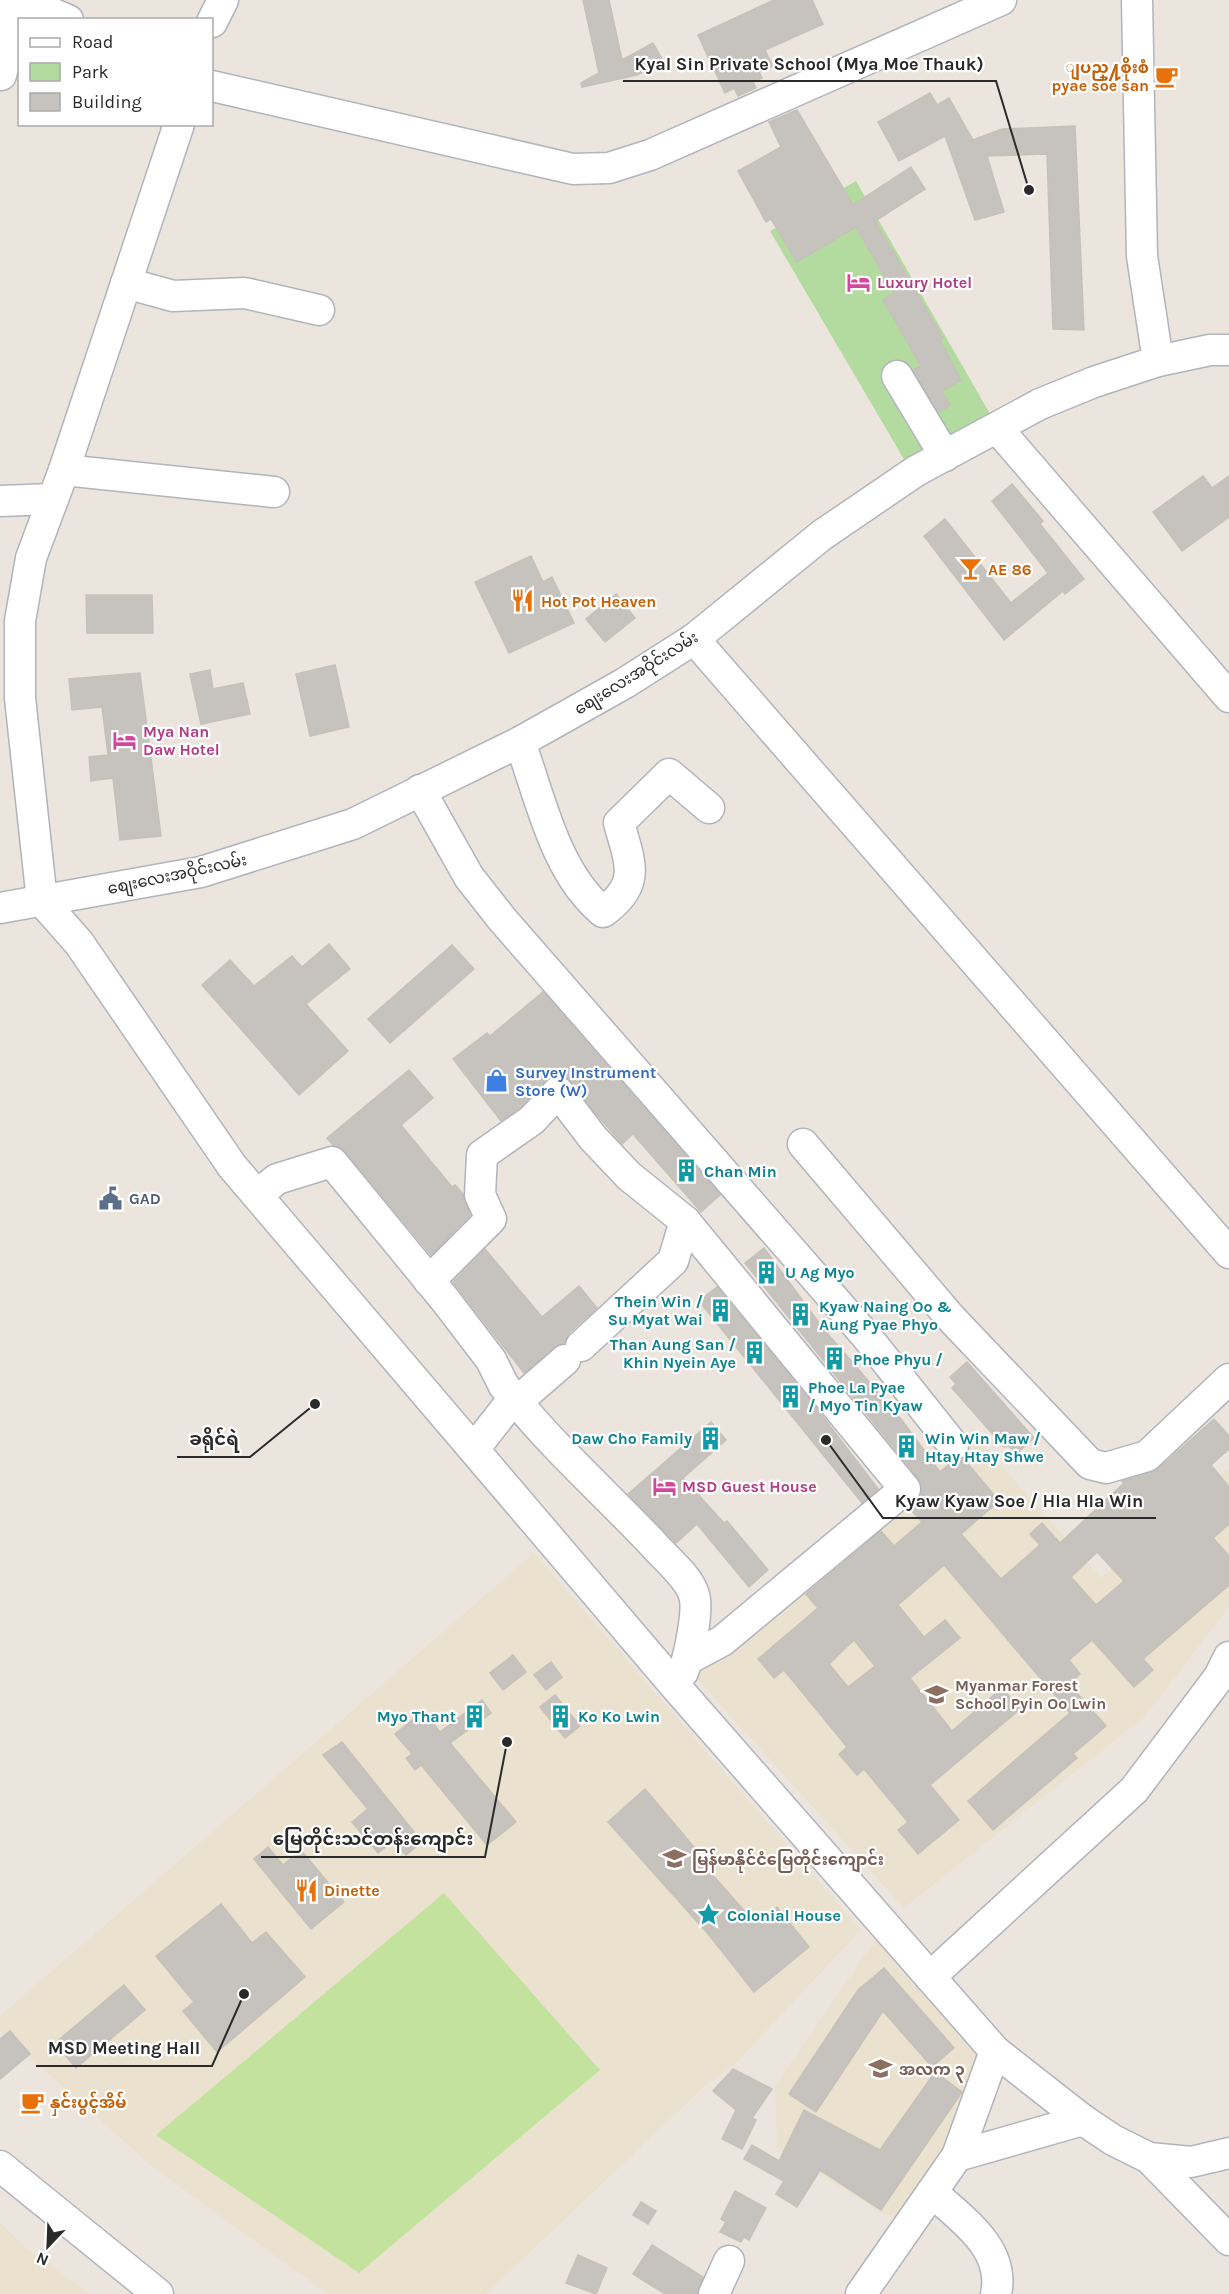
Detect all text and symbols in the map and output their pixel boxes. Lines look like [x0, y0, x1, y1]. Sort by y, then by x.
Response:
legend [18, 18, 213, 126]
text: Road [72, 31, 113, 53]
callout: Kyal Sin Private School (Mya Moe Thauk) [623, 45, 996, 81]
text: Kyal Sin Private School (Mya Moe Thauk) [634, 53, 984, 75]
place label: ျပည္႔စိုးစံ pyae soe san [1052, 57, 1149, 95]
text: Park [72, 61, 109, 83]
cafe icon: ျပည္႔စိုးစံ pyae soe san [1154, 63, 1180, 89]
text: Building [72, 91, 142, 113]
hotel icon: Luxury Hotel [846, 269, 872, 295]
place label: Luxury Hotel [877, 273, 972, 292]
bar icon: AE 86 [957, 556, 983, 582]
place label: AE 86 [988, 560, 1032, 579]
restaurant icon: Hot Pot Heaven [510, 588, 536, 614]
place label: Hot Pot Heaven [541, 592, 656, 611]
street label: စျေးလေးအဝိုင်းလမ်း [570, 626, 704, 723]
place label: Mya Nan Daw Hotel [143, 722, 220, 759]
hotel icon: Mya Nan Daw Hotel [112, 727, 138, 753]
street label: စျေးလေးအဝိုင်းလမ်း [105, 848, 249, 903]
place label: Survey Instrument Store (W) [515, 1063, 656, 1100]
shop icon: Survey Instrument Store (W) [484, 1068, 510, 1094]
building icon: Chan Min [673, 1158, 699, 1184]
place label: Chan Min [704, 1162, 777, 1181]
public building icon: GAD [98, 1185, 124, 1211]
place label: GAD [129, 1189, 161, 1208]
building icon: U Ag Myo [754, 1259, 780, 1285]
place label: U Ag Myo [785, 1263, 855, 1282]
place label: Thein Win / Su Myat Wai [608, 1292, 703, 1329]
building icon: Thein Win / Su Myat Wai [708, 1297, 734, 1323]
place label: Kyaw Naing Oo & Aung Pyae Phyo [819, 1297, 952, 1334]
building icon: Kyaw Naing Oo & Aung Pyae Phyo [788, 1302, 814, 1328]
place label: Than Aung San / Khin Nyein Aye [610, 1335, 736, 1372]
building icon: Than Aung San / Khin Nyein Aye [741, 1340, 767, 1366]
building icon: Phoe Phyu / [822, 1346, 848, 1372]
place label: Phoe Phyu / [853, 1350, 943, 1369]
place label: Phoe La Pyae / Myo Tin Kyaw [808, 1378, 923, 1415]
building icon: Phoe La Pyae / Myo Tin Kyaw [777, 1383, 803, 1409]
callout: ခရိုင်ရဲ [177, 1421, 250, 1457]
building icon: Daw Cho Family [697, 1425, 723, 1451]
text: ခရိုင်ရဲ [189, 1427, 240, 1453]
place label: Daw Cho Family [571, 1429, 692, 1448]
place label: Win Win Maw / Htay Htay Shwe [925, 1429, 1044, 1466]
building icon: Win Win Maw / Htay Htay Shwe [894, 1434, 920, 1460]
hotel icon: MSD Guest House [651, 1473, 677, 1499]
place label: MSD Guest House [682, 1477, 817, 1496]
callout: Kyaw Kyaw Soe / Hla Hla Win [883, 1482, 1156, 1518]
text: Kyaw Kyaw Soe / Hla Hla Win [895, 1490, 1143, 1512]
place label: Myanmar Forest School Pyin Oo Lwin [955, 1676, 1106, 1713]
school or university icon: Myanmar Forest School Pyin Oo Lwin [924, 1681, 950, 1707]
building icon: Myo Thant [461, 1703, 487, 1729]
building icon: Ko Ko Lwin [547, 1703, 573, 1729]
place label: Myo Thant [377, 1707, 456, 1726]
place label: Ko Ko Lwin [578, 1707, 660, 1726]
callout: မြေတိုင်းသင်တန်းကျောင်း [261, 1821, 485, 1857]
text: မြေတိုင်းသင်တန်းကျောင်း [273, 1827, 473, 1854]
school or university icon: မြန်မာနိုင်ငံမြေတိုင်းကျောင်း [661, 1846, 687, 1872]
place label: မြန်မာနိုင်ငံမြေတိုင်းကျောင်း [692, 1848, 884, 1873]
restaurant icon: Dinette [293, 1877, 319, 1903]
place label: Dinette [324, 1881, 380, 1900]
place icon: Colonial House [696, 1902, 722, 1928]
place label: Colonial House [727, 1906, 841, 1925]
callout: MSD Meeting Hall [36, 2030, 212, 2066]
text: MSD Meeting Hall [48, 2037, 200, 2059]
school or university icon: အလက ၃ [868, 2056, 894, 2082]
place label: အလက ၃ [899, 2060, 965, 2083]
cafe icon: နှင်းပွင့်အိမ် [19, 2089, 45, 2115]
place label: နှင်းပွင့်အိမ် [50, 2091, 126, 2116]
north arrow [18, 2216, 78, 2276]
text: N [33, 2248, 51, 2270]

